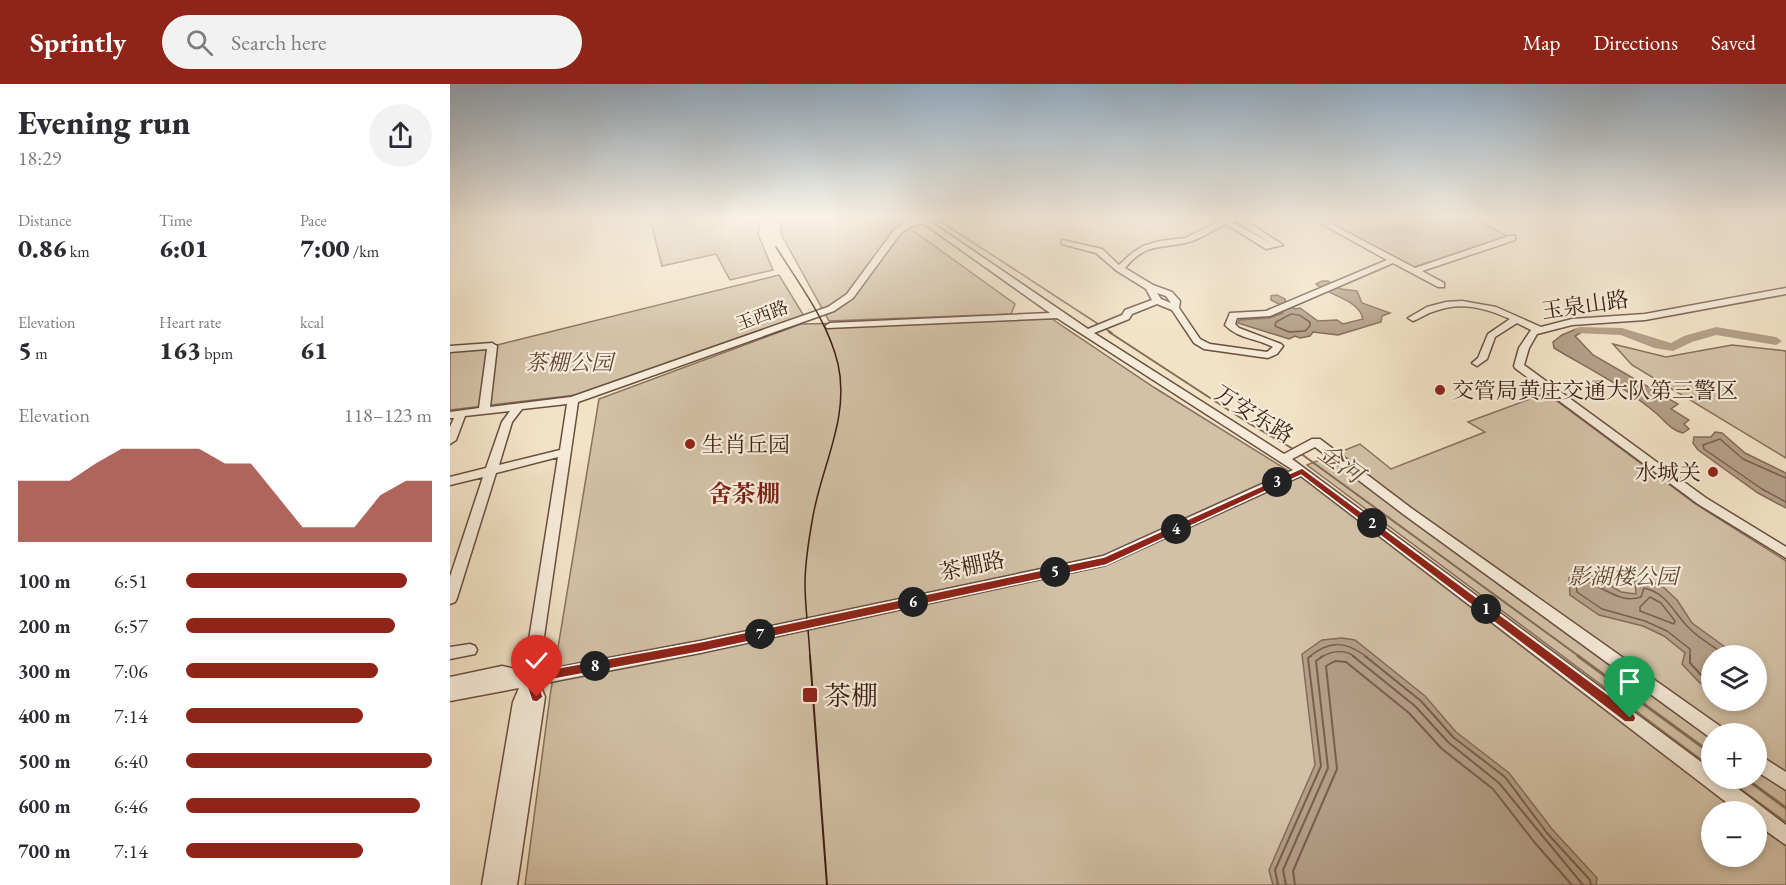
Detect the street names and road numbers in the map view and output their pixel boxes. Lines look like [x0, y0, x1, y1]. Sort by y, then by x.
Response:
street label: 玉泉山路 [1539, 285, 1631, 325]
street label: 玉西路 [733, 295, 791, 335]
street label: 万安东路 [1209, 378, 1299, 450]
street label: 茶棚路 [937, 545, 1007, 587]

